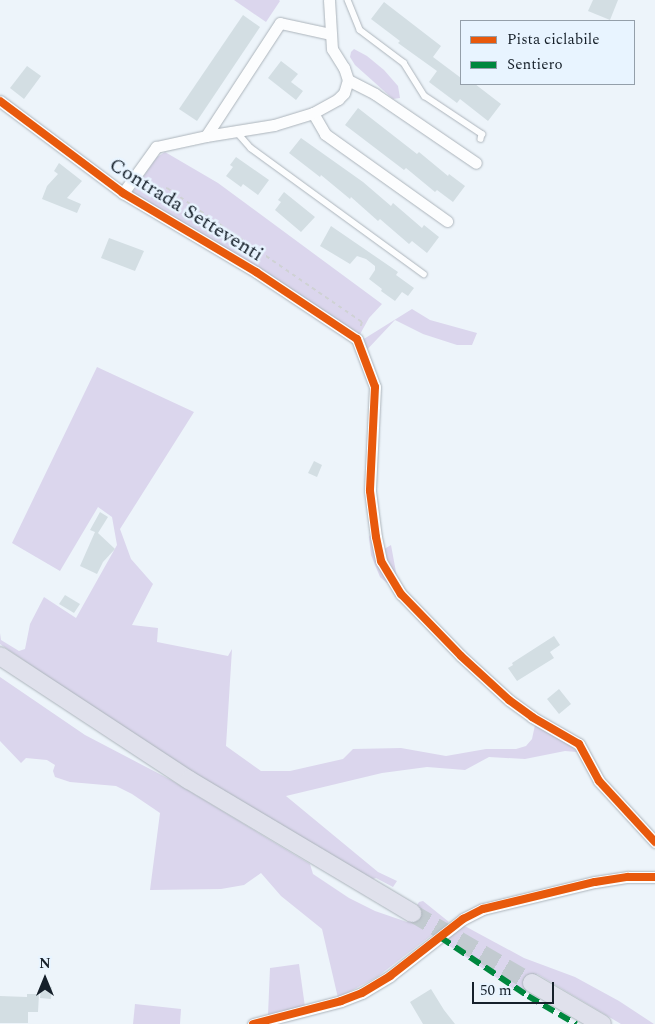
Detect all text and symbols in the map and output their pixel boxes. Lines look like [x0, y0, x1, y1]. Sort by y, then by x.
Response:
legend [460, 20, 635, 85]
text: Pista ciclabile [507, 28, 600, 51]
text: Sentiero [507, 53, 563, 76]
street label: Contrada Setteventi [105, 153, 267, 267]
text: N [39, 953, 51, 974]
north arrow [20, 954, 70, 1004]
scale bar [475, 972, 558, 1004]
text: 50 m [480, 979, 512, 1002]

